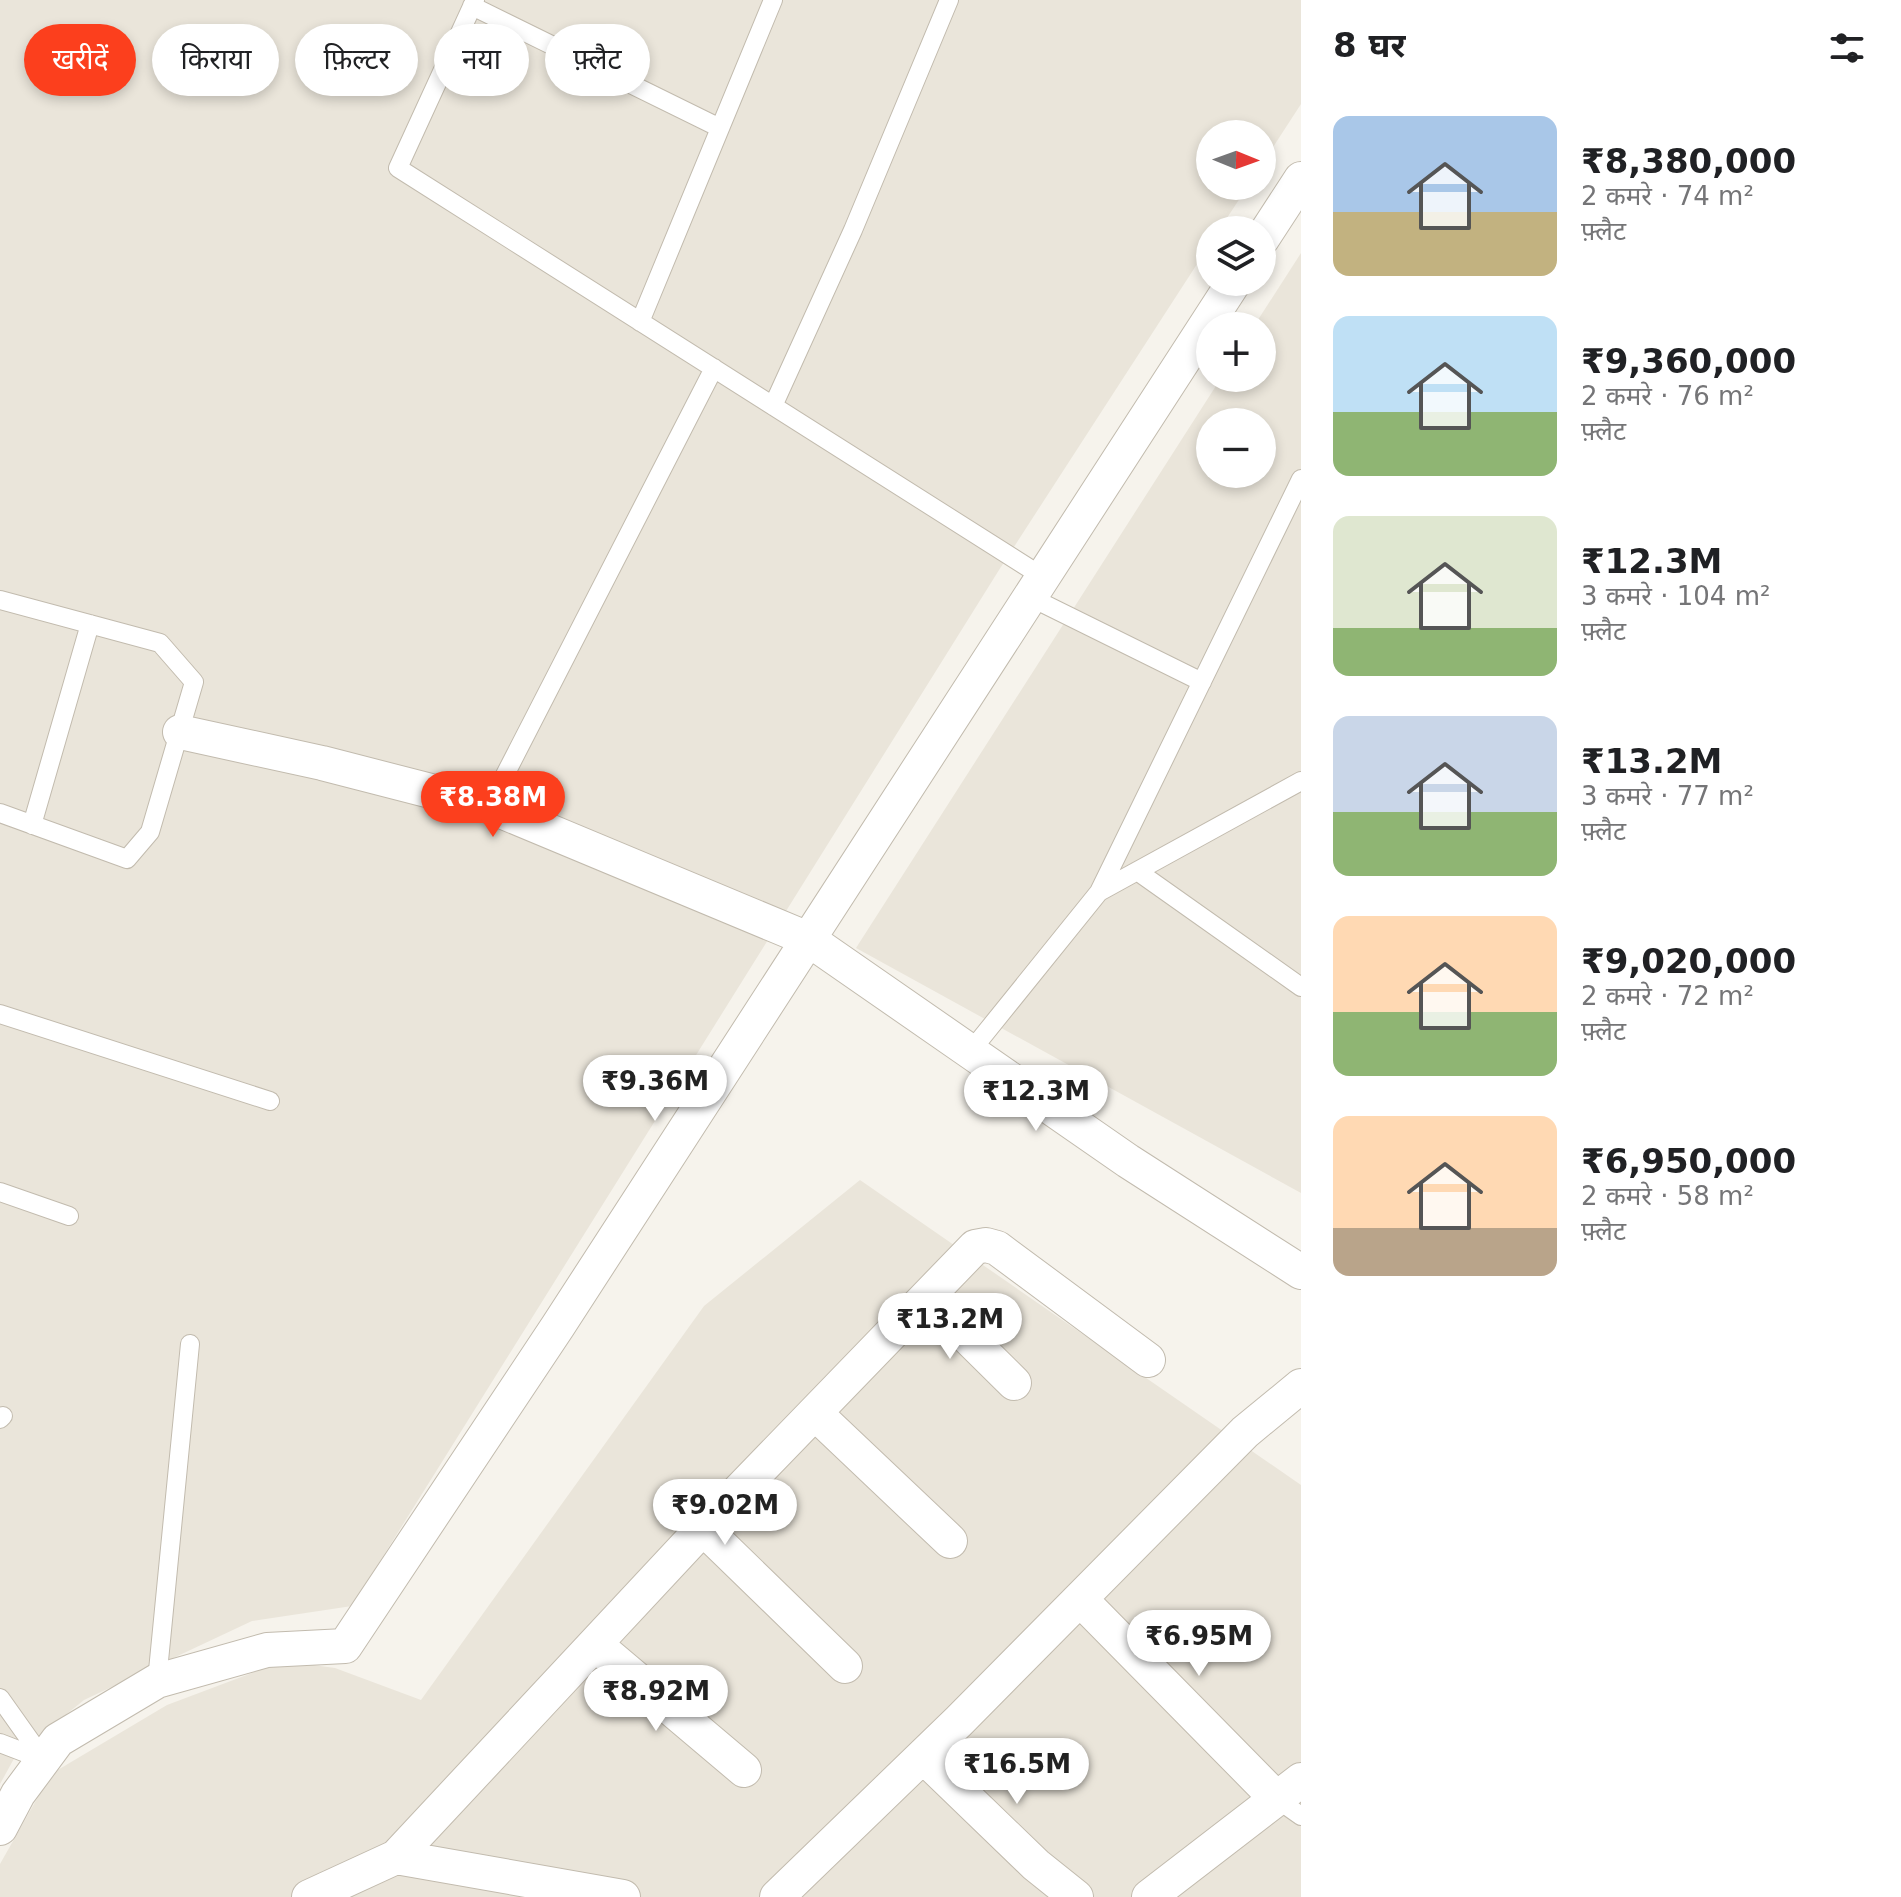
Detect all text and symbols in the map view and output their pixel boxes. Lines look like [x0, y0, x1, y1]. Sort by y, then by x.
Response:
chip: खरीदें [24, 24, 136, 96]
chip: किराया [152, 24, 279, 96]
chip: फ़िल्टर [295, 24, 418, 96]
chip: नया [434, 24, 529, 96]
chip: फ़्लैट [545, 24, 650, 96]
text: 8 घर [1333, 25, 1406, 65]
icon: filters [1825, 26, 1869, 70]
north arrow [1196, 120, 1276, 200]
map controls [1196, 120, 1276, 488]
text: ₹8,380,000 [1581, 141, 1796, 181]
icon: home [1397, 148, 1493, 244]
text: 2 कमरे · 74 m² [1581, 181, 1754, 211]
button: layers [1196, 216, 1276, 296]
text: फ़्लैट [1581, 216, 1626, 246]
button: + [1196, 312, 1276, 392]
text: ₹9,360,000 [1581, 341, 1796, 381]
icon: home [1397, 348, 1493, 444]
text: 2 कमरे · 76 m² [1581, 381, 1754, 411]
button: − [1196, 408, 1276, 488]
text: फ़्लैट [1581, 416, 1626, 446]
text: ₹12.3M [1581, 541, 1722, 581]
icon: home [1397, 548, 1493, 644]
text: 3 कमरे · 104 m² [1581, 581, 1770, 611]
text: फ़्लैट [1581, 616, 1626, 646]
text: ₹13.2M [1581, 741, 1722, 781]
icon: home [1397, 748, 1493, 844]
pin: ₹8.38M [428, 771, 558, 839]
text: 3 कमरे · 77 m² [1581, 781, 1754, 811]
text: ₹8.38M [439, 782, 547, 812]
text: फ़्लैट [1581, 816, 1626, 846]
text: ₹9,020,000 [1581, 941, 1796, 981]
icon: home [1397, 948, 1493, 1044]
text: 2 कमरे · 72 m² [1581, 981, 1754, 1011]
text: फ़्लैट [1581, 1016, 1626, 1046]
pin: ₹9.36M [590, 1055, 720, 1123]
pin: ₹12.3M [971, 1065, 1101, 1133]
text: ₹9.36M [601, 1066, 709, 1096]
text: ₹12.3M [982, 1076, 1090, 1106]
text: ₹6,950,000 [1581, 1141, 1796, 1181]
icon: home [1397, 1148, 1493, 1244]
text: 2 कमरे · 58 m² [1581, 1181, 1754, 1211]
text: फ़्लैट [1581, 1216, 1626, 1246]
pin: ₹13.2M [885, 1293, 1015, 1361]
text: ₹13.2M [896, 1304, 1004, 1334]
pin: ₹9.02M [660, 1479, 790, 1547]
text: ₹9.02M [671, 1490, 779, 1520]
pin: ₹6.95M [1134, 1610, 1264, 1678]
text: ₹6.95M [1145, 1621, 1253, 1651]
pin: ₹8.92M [591, 1665, 721, 1733]
text: ₹8.92M [602, 1676, 710, 1706]
pin: ₹16.5M [952, 1738, 1082, 1806]
text: ₹16.5M [963, 1749, 1071, 1779]

